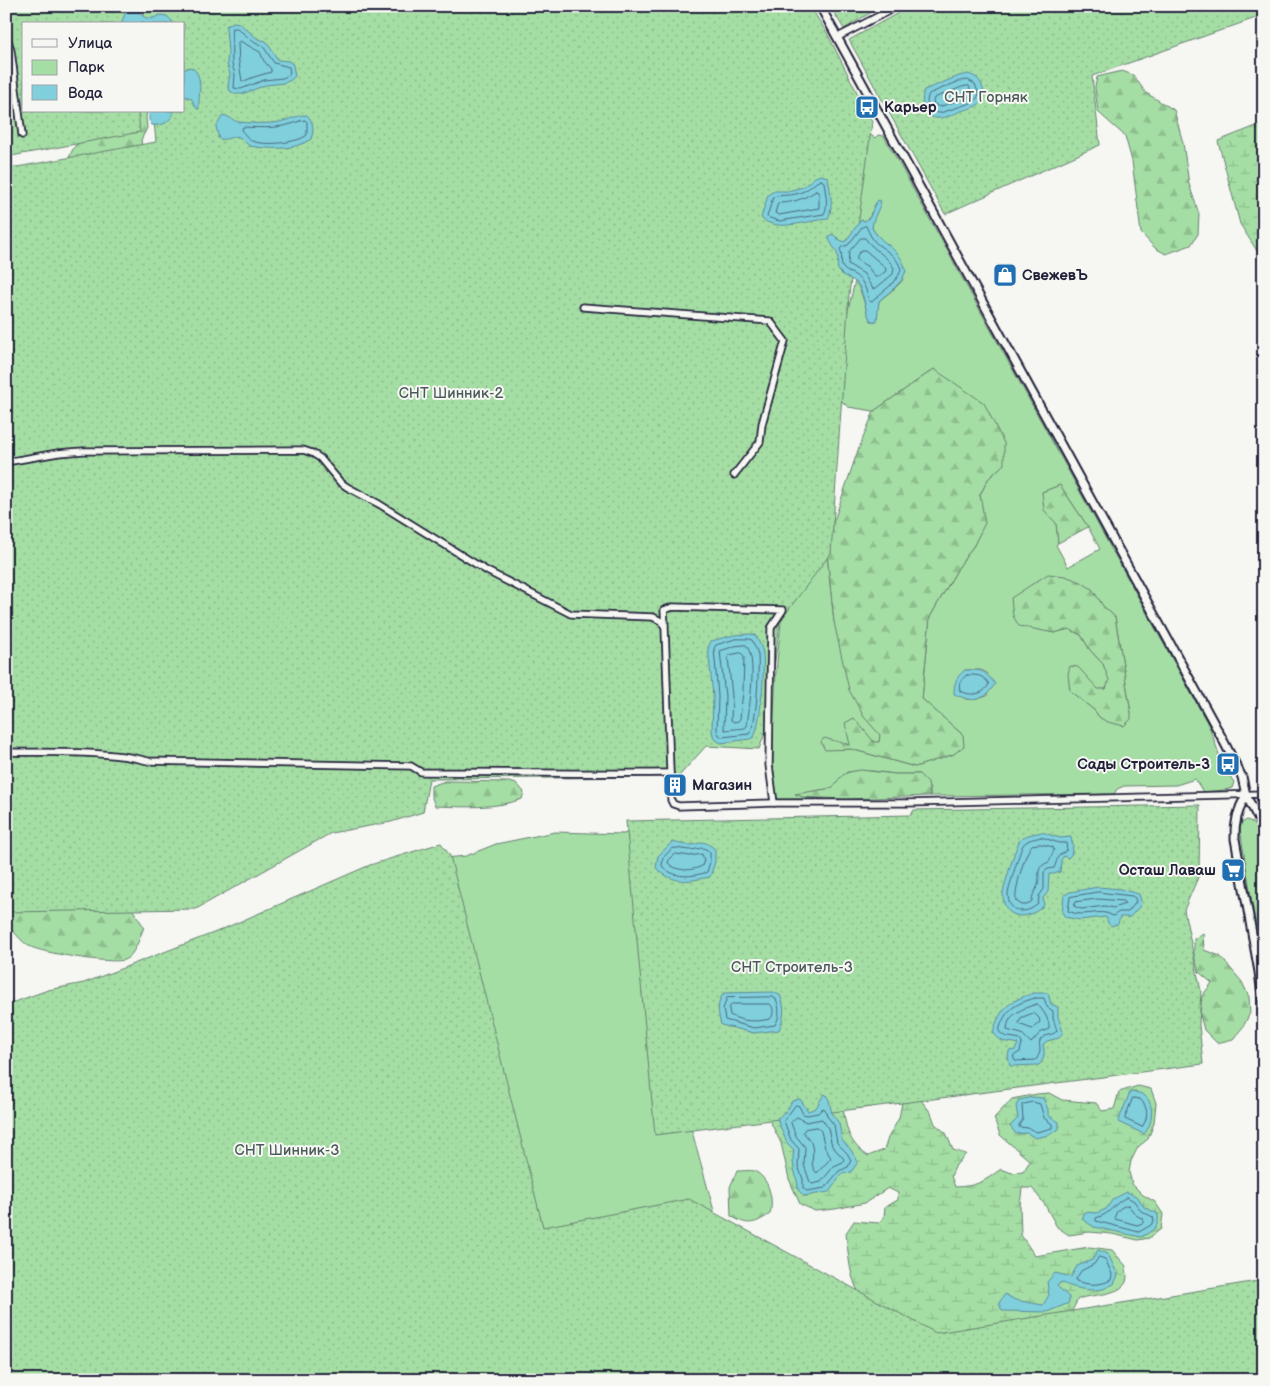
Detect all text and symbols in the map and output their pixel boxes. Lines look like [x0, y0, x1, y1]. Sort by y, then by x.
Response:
legend [22, 22, 185, 112]
text: Улица [68, 34, 113, 53]
text: Парк [68, 58, 105, 77]
text: Вода [68, 84, 103, 103]
park label: СНТ Горняк [944, 88, 1028, 107]
bus stop icon: Карьер [854, 94, 880, 120]
place label: Карьер [884, 98, 937, 117]
shop icon: СвежевЪ [992, 262, 1018, 288]
place label: СвежевЪ [1022, 266, 1088, 285]
park label: СНТ Шинник-2 [399, 384, 503, 403]
bus stop icon: Сады Строитель-3 [1215, 751, 1241, 777]
place label: Сады Строитель-3 [1077, 755, 1210, 774]
building icon: Магазин [662, 772, 688, 798]
place label: Магазин [692, 776, 752, 795]
supermarket icon: Осташ Лаваш [1220, 857, 1246, 883]
place label: Осташ Лаваш [1119, 861, 1216, 880]
park label: СНТ Строитель-3 [731, 958, 853, 977]
park label: СНТ Шинник-3 [235, 1141, 340, 1160]

